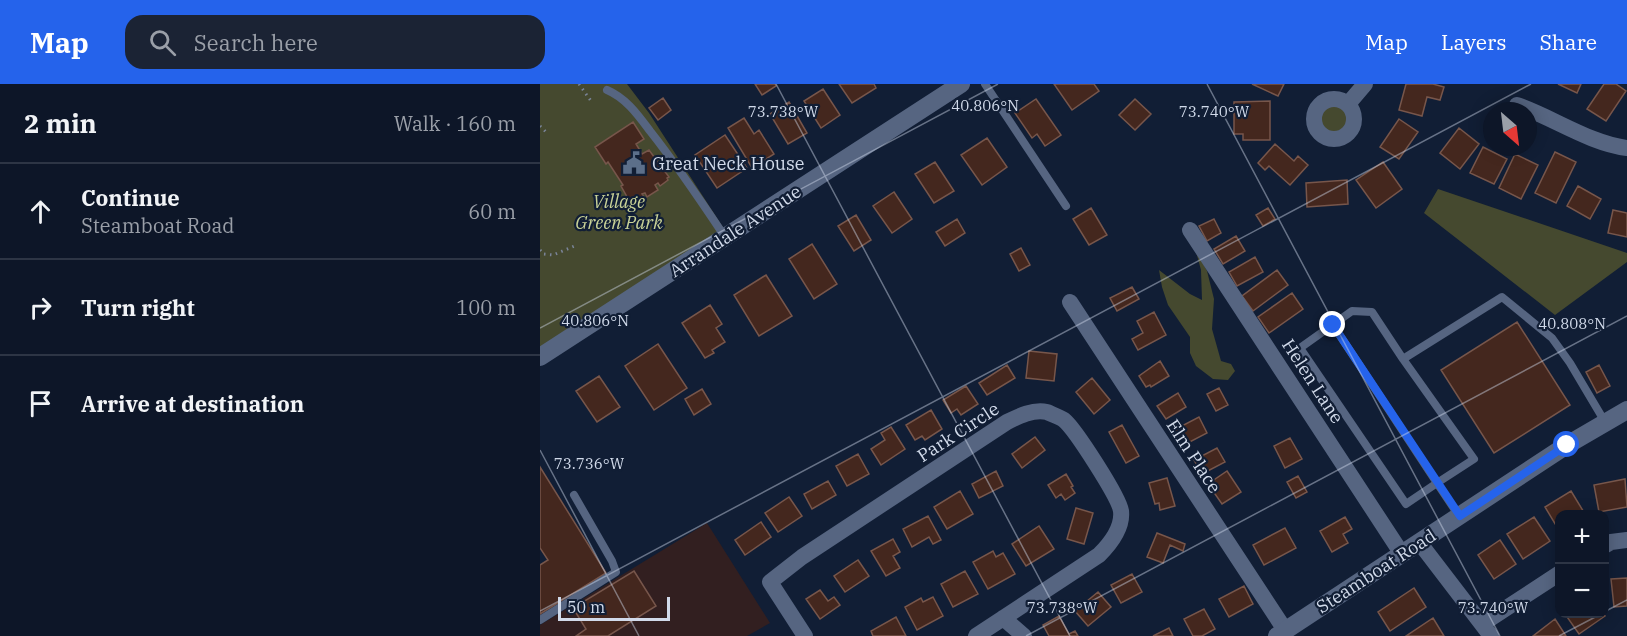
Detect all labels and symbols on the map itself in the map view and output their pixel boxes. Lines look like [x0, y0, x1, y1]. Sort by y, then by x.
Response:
text: 40.806°N [951, 96, 1019, 115]
text: 73.738°W [748, 102, 819, 121]
text: 73.740°W [1179, 102, 1250, 121]
north arrow [1483, 102, 1537, 156]
public building icon: Great Neck House [621, 150, 647, 176]
place label: Great Neck House [652, 152, 804, 175]
street label: Arrandale Avenue [665, 180, 805, 282]
park label: Village Green Park [575, 190, 663, 234]
text: 40.806°N [561, 311, 629, 330]
route end [1319, 311, 1345, 337]
text: 40.808°N [1538, 314, 1606, 333]
street label: Helen Lane [1277, 334, 1349, 428]
street label: Park Circle [913, 397, 1003, 467]
street label: Elm Place [1162, 415, 1226, 497]
route start [1553, 431, 1579, 457]
text: 73.736°W [554, 454, 625, 473]
street label: Steamboat Road [1312, 524, 1440, 618]
scale bar [558, 594, 670, 622]
text: 73.738°W [1027, 598, 1098, 617]
text: 73.740°W [1458, 598, 1529, 617]

